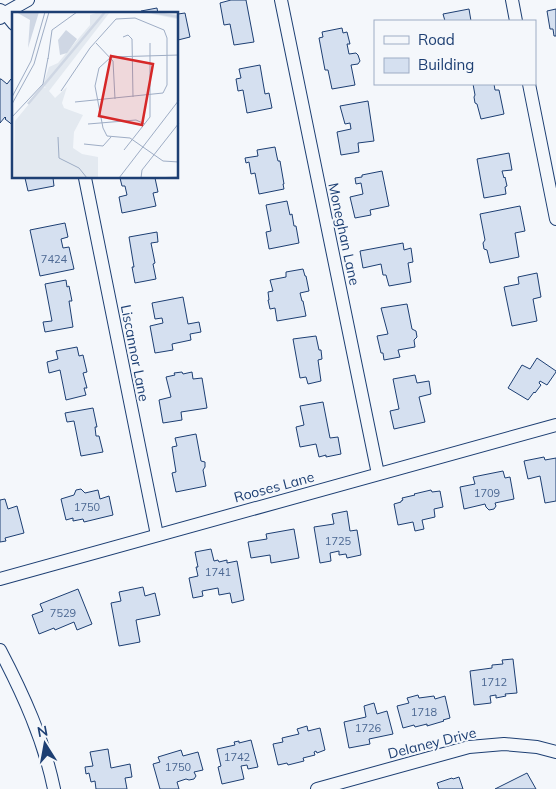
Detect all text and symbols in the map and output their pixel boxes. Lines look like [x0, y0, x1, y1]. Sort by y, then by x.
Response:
inset map [12, 12, 179, 179]
legend [374, 20, 536, 85]
text: Road [418, 30, 455, 49]
text: Building [418, 55, 474, 74]
street label: Moneghan Lane [324, 181, 364, 287]
house number: 7424 [41, 252, 68, 266]
street label: Liscannor Lane [117, 303, 153, 403]
street label: Rooses Lane [232, 468, 316, 506]
house number: 1709 [474, 486, 500, 500]
house number: 1750 [74, 500, 101, 514]
house number: 1725 [325, 534, 352, 548]
house number: 1741 [205, 565, 231, 579]
house number: 7529 [50, 606, 76, 620]
house number: 1712 [481, 675, 508, 689]
house number: 1718 [411, 705, 438, 719]
north arrow [20, 719, 70, 769]
text: N [36, 721, 49, 741]
house number: 1726 [355, 721, 382, 735]
street label: Delaney Drive [386, 723, 478, 763]
house number: 1742 [224, 750, 251, 764]
house number: 1750 [165, 760, 192, 774]

